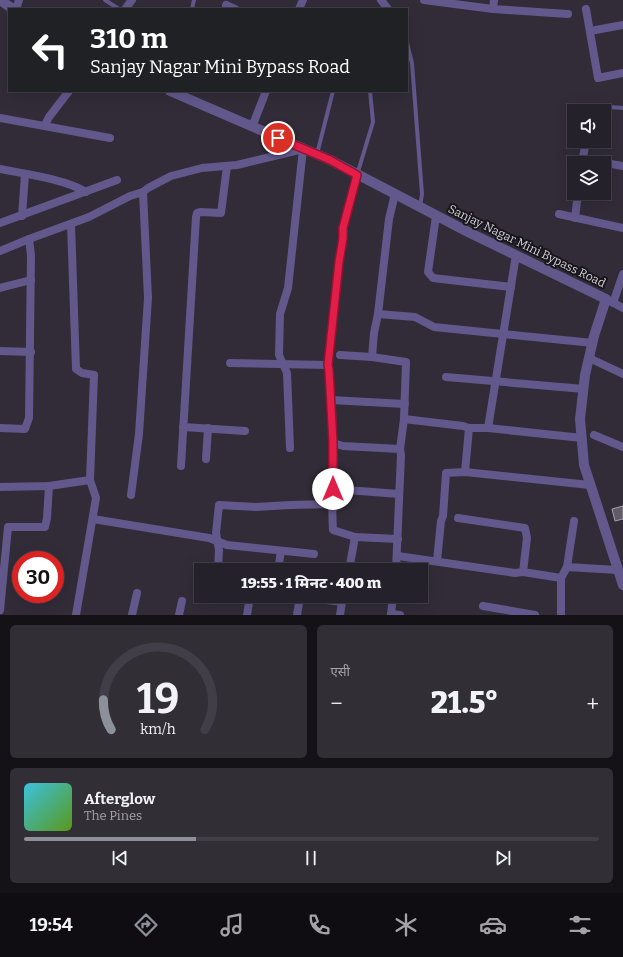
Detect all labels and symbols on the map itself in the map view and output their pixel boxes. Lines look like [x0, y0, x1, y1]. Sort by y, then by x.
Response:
pin [261, 121, 295, 155]
street label: Sanjay Nagar Mini Bypass Road [446, 202, 608, 290]
position arrow [312, 468, 354, 510]
speed limit sign: 30 [12, 551, 64, 603]

